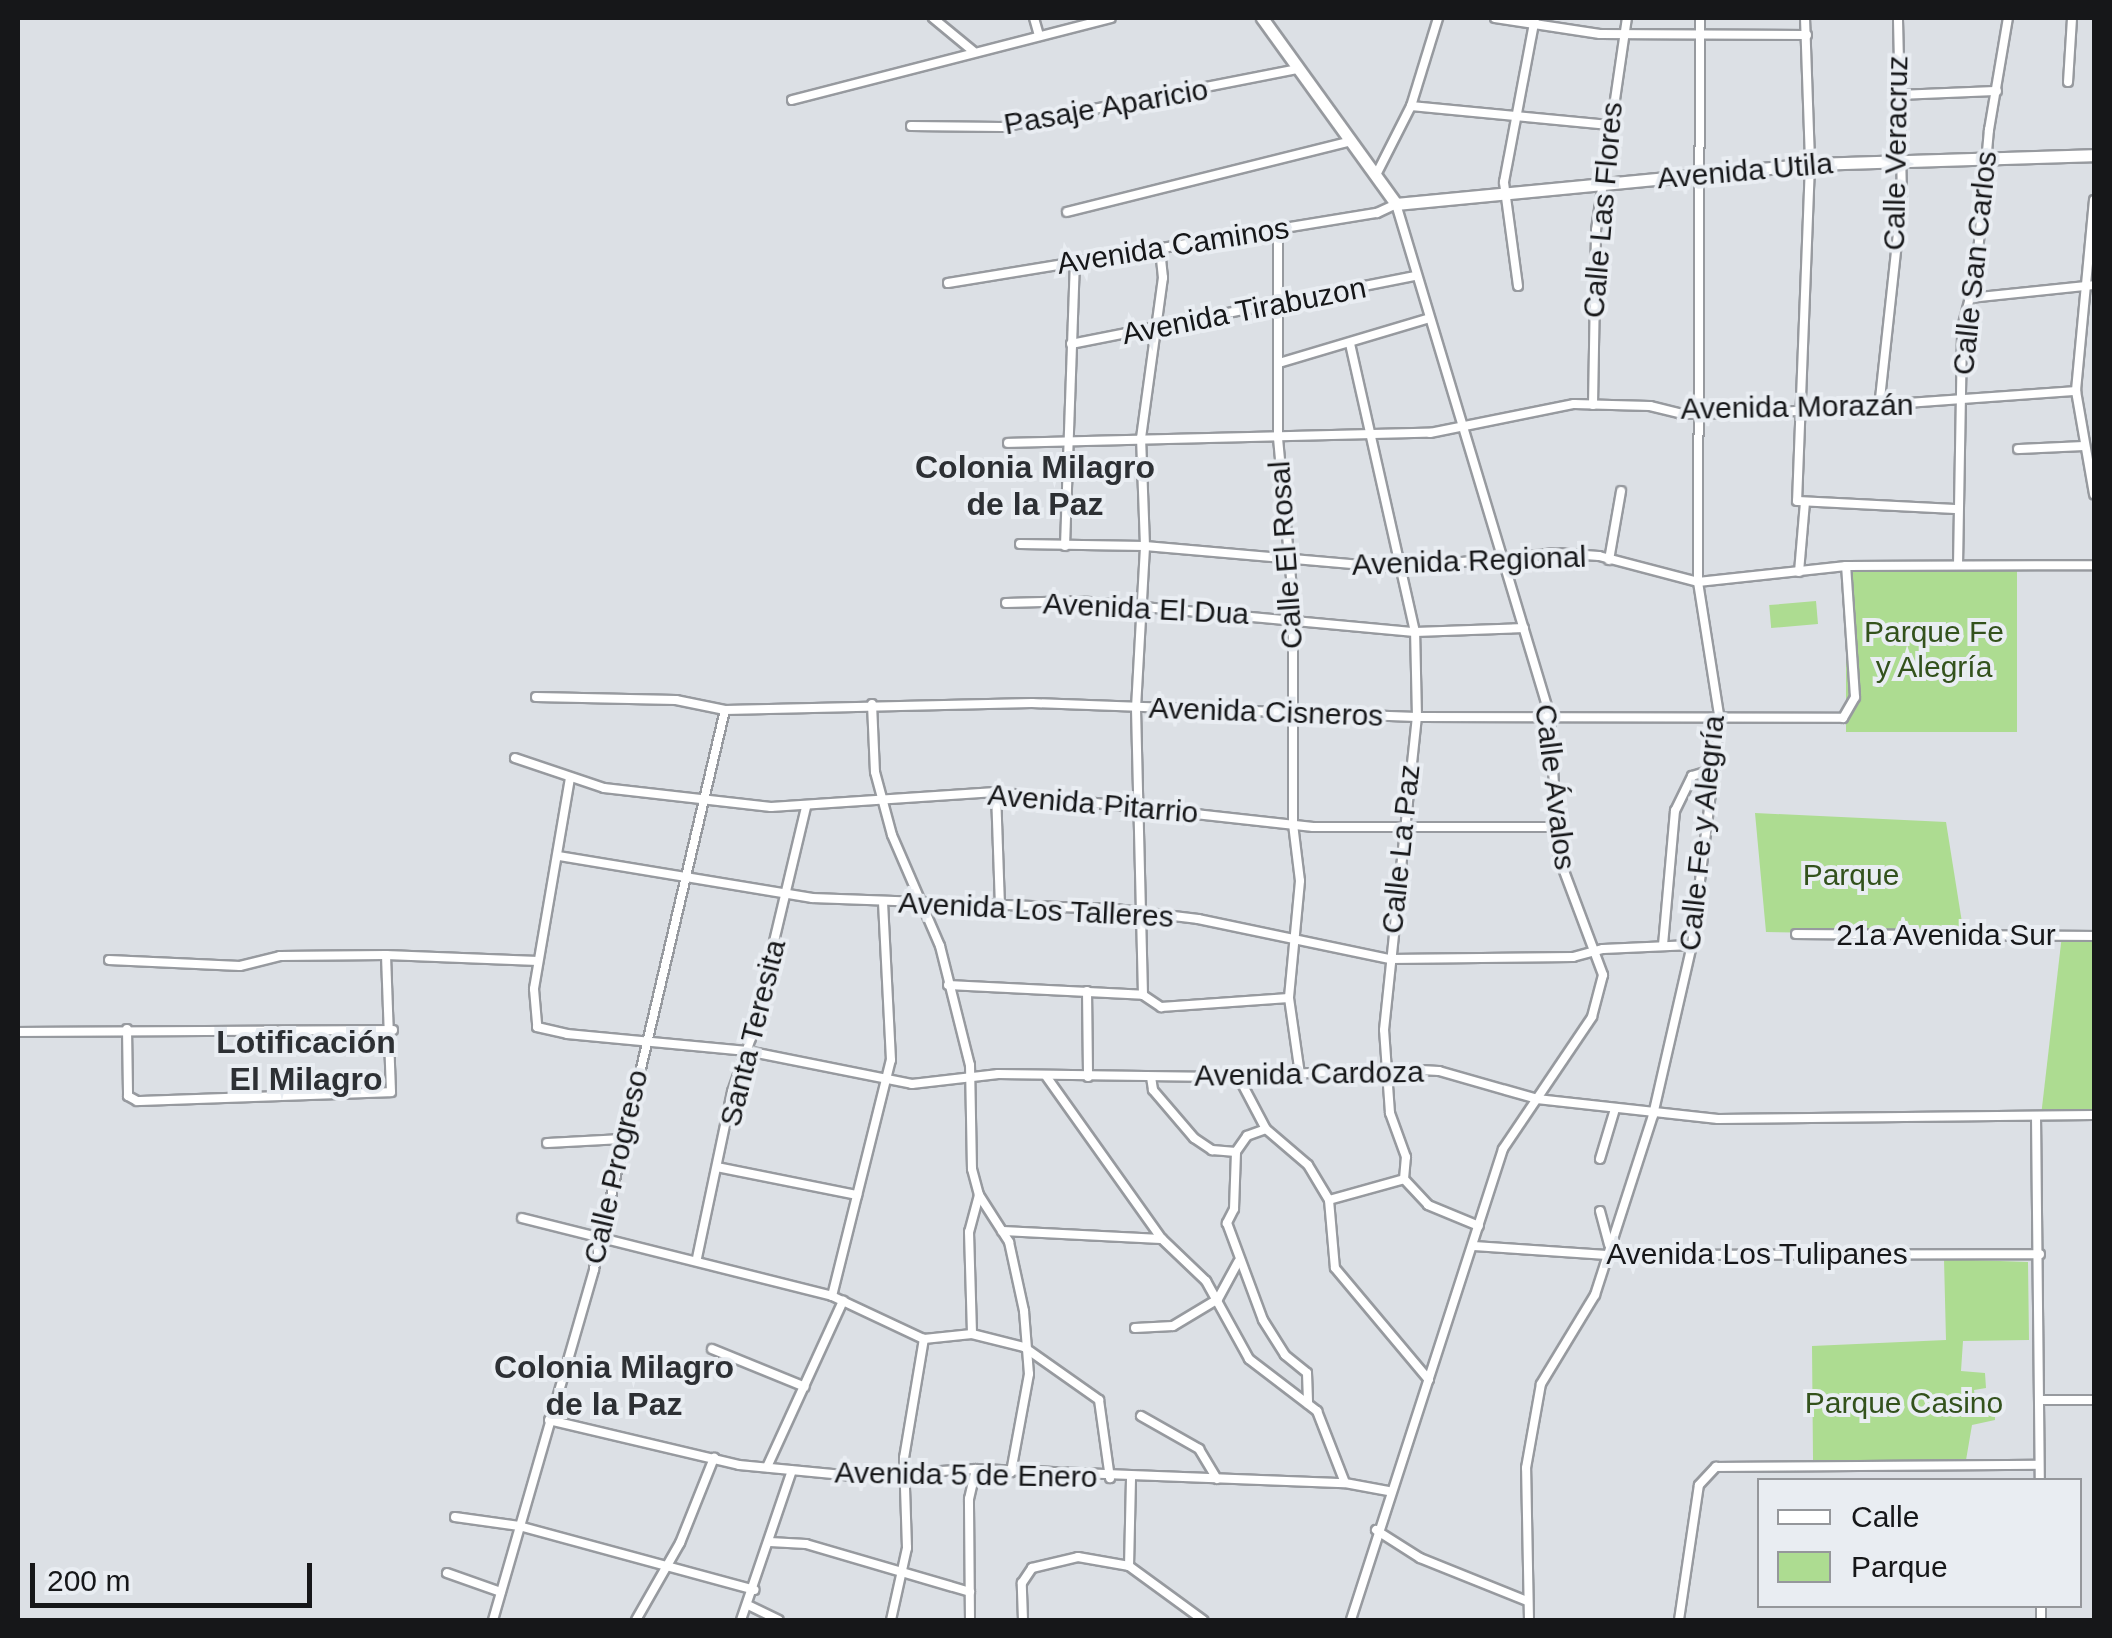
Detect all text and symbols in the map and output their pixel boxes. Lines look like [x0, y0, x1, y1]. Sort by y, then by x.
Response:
street label: Calle Veracruz [1876, 55, 1916, 251]
street label: Pasaje Aparicio [1000, 71, 1212, 143]
street label: Calle Las Flores [1576, 100, 1630, 320]
street label: Avenida Utila [1656, 145, 1834, 197]
street label: Calle San Carlos [1945, 149, 2005, 377]
street label: Avenida Caminos [1054, 210, 1292, 282]
street label: Avenida Tirabuzon [1119, 270, 1369, 352]
street label: Avenida Morazán [1680, 387, 1914, 427]
district label: Colonia Milagro de la Paz [915, 449, 1155, 524]
street label: Calle El Rosal [1261, 460, 1311, 650]
street label: Avenida Regional [1351, 539, 1587, 583]
street label: Avenida El Dua [1042, 586, 1250, 632]
park label: Parque Fe y Alegría [1864, 614, 2004, 684]
street label: Avenida Cisneros [1148, 690, 1384, 734]
street label: Calle Ávalos [1527, 702, 1583, 872]
street label: Calle Fe y Alegría [1672, 713, 1732, 953]
street label: Calle La Paz [1374, 763, 1428, 935]
street label: Avenida Pitarrio [986, 777, 1200, 831]
park label: Parque [1803, 857, 1899, 893]
street label: Avenida Los Talleres [897, 885, 1175, 935]
street label: 21a Avenida Sur [1835, 917, 2057, 953]
street label: Santa Teresita [712, 936, 794, 1130]
district label: Lotificación El Milagro [216, 1024, 396, 1099]
street label: Avenida Cardoza [1194, 1054, 1424, 1094]
street label: Calle Progreso [576, 1066, 656, 1268]
street label: Avenida Los Tulipanes [1606, 1236, 1908, 1272]
district label: Colonia Milagro de la Paz [494, 1349, 734, 1424]
park label: Parque Casino [1805, 1385, 2003, 1421]
street label: Avenida 5 de Enero [834, 1455, 1098, 1495]
legend [1757, 1478, 2082, 1608]
text: Calle [1851, 1500, 1919, 1533]
scale bar [35, 1543, 318, 1605]
text: Parque [1851, 1550, 1948, 1583]
text: 200 m [47, 1564, 130, 1597]

